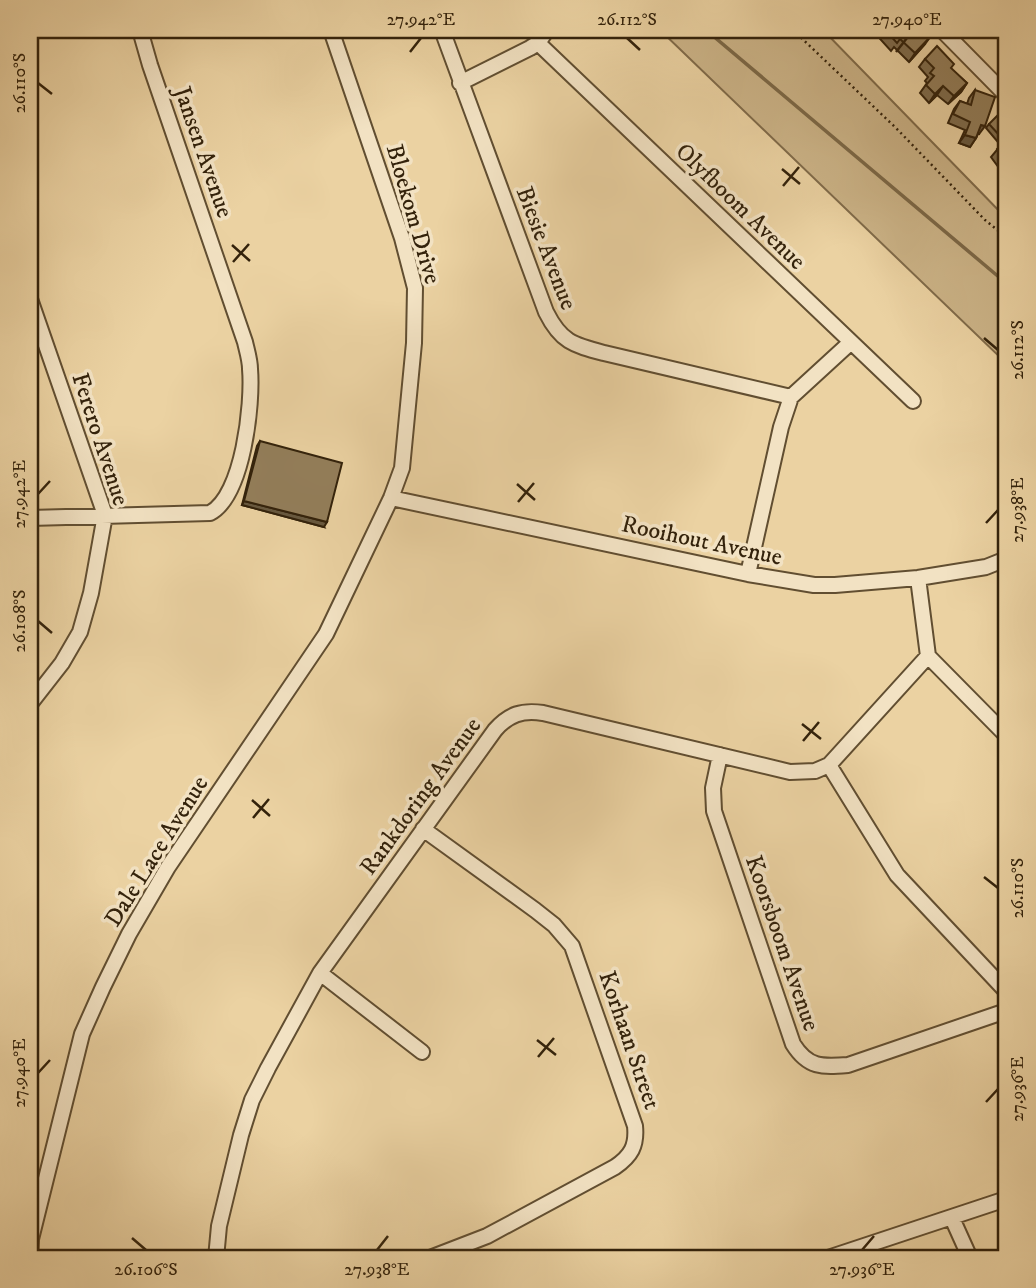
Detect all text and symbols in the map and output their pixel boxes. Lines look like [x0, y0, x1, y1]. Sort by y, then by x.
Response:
text: 27.942°E [387, 9, 456, 31]
text: 26.112°S [597, 9, 657, 31]
text: 27.940°E [872, 9, 942, 31]
text: 26.110°S [9, 53, 31, 113]
street label: Jansen Avenue [166, 81, 240, 222]
street label: Olyfboom Avenue [669, 137, 812, 276]
street label: Bloekom Drive [379, 141, 447, 288]
street label: Biesie Avenue [509, 182, 583, 314]
text: 26.112°S [1007, 320, 1029, 380]
street label: Ferero Avenue [64, 369, 136, 510]
text: 27.942°E [9, 459, 31, 528]
text: 27.938°E [1007, 477, 1029, 543]
street label: Rooihout Avenue [619, 509, 785, 573]
text: 26.108°S [9, 590, 31, 652]
street label: Rankdoring Avenue [354, 712, 488, 881]
street label: Dale Lace Avenue [98, 770, 215, 933]
street label: Koorsboom Avenue [738, 852, 826, 1035]
text: 26.110°S [1007, 858, 1029, 918]
street label: Korhaan Street [591, 967, 667, 1114]
text: 27.940°E [9, 1038, 31, 1108]
text: 27.936°E [1007, 1056, 1029, 1122]
text: 26.106°S [114, 1259, 178, 1281]
text: 27.938°E [344, 1259, 410, 1281]
text: 27.936°E [829, 1259, 895, 1281]

